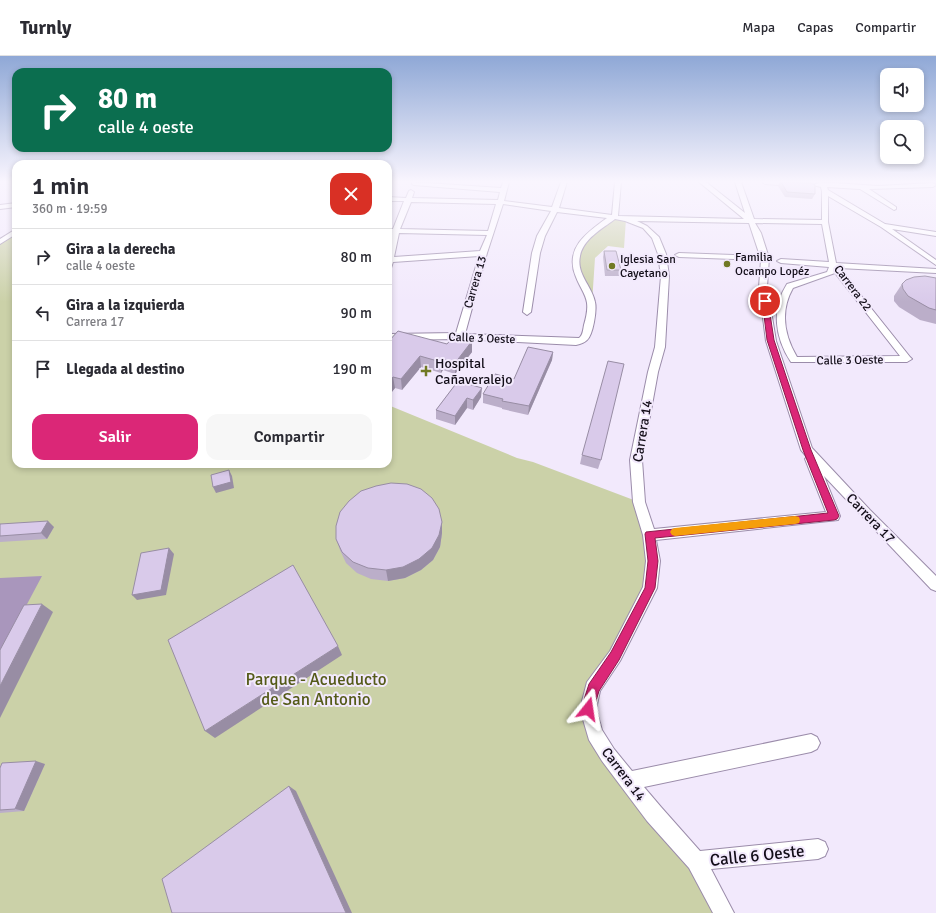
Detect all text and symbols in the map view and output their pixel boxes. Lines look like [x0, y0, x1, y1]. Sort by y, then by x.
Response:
text: Turnly [20, 16, 72, 40]
text: Mapa [742, 19, 775, 36]
text: Capas [797, 19, 833, 36]
text: Compartir [855, 19, 916, 36]
map controls [880, 68, 924, 164]
button: sound [880, 68, 924, 112]
text: 80 m [98, 82, 157, 116]
icon: right [32, 84, 84, 136]
text: calle 4 oeste [98, 116, 194, 138]
button: search [880, 120, 924, 164]
text: 1 min [32, 171, 89, 201]
button: close [330, 173, 372, 215]
text: 360 m · 19:59 [32, 201, 108, 217]
text: Gira a la derecha [66, 240, 176, 258]
icon: right [32, 246, 54, 268]
text: 80 m [341, 248, 372, 266]
place label: Familia Ocampo Lopéz [735, 250, 809, 279]
place label: Iglesia San Cayetano [620, 252, 676, 281]
street label: Carrera 13 [461, 254, 490, 310]
text: calle 4 oeste [66, 258, 135, 274]
marker: Familia Ocampo Lopéz [722, 259, 732, 269]
marker: Iglesia San Cayetano [607, 261, 617, 271]
street label: Carrera 22 [830, 262, 875, 314]
pin [748, 284, 782, 318]
icon: arrive [754, 290, 776, 312]
text: Gira a la izquierda [66, 296, 185, 314]
icon: left [32, 302, 54, 324]
text: 90 m [341, 304, 372, 322]
text: Carrera 17 [66, 314, 124, 330]
street label: Calle 3 Oeste [448, 330, 516, 347]
street label: Calle 3 Oeste [816, 352, 884, 369]
place label: Hospital Cañaveralejo [435, 355, 512, 388]
icon: arrive [32, 358, 54, 380]
text: Llegada al destino [66, 360, 185, 378]
text: 190 m [332, 360, 372, 378]
marker: Hospital Cañaveralejo [420, 365, 432, 377]
street label: Carrera 14 [629, 398, 656, 463]
button: Salir [32, 414, 198, 460]
button: Compartir [206, 414, 372, 460]
street label: Carrera 17 [843, 490, 899, 547]
park label: Parque - Acueducto de San Antonio [245, 669, 387, 710]
position arrow [567, 688, 609, 730]
street label: Carrera 14 [598, 744, 650, 805]
street label: Calle 6 Oeste [709, 840, 805, 871]

